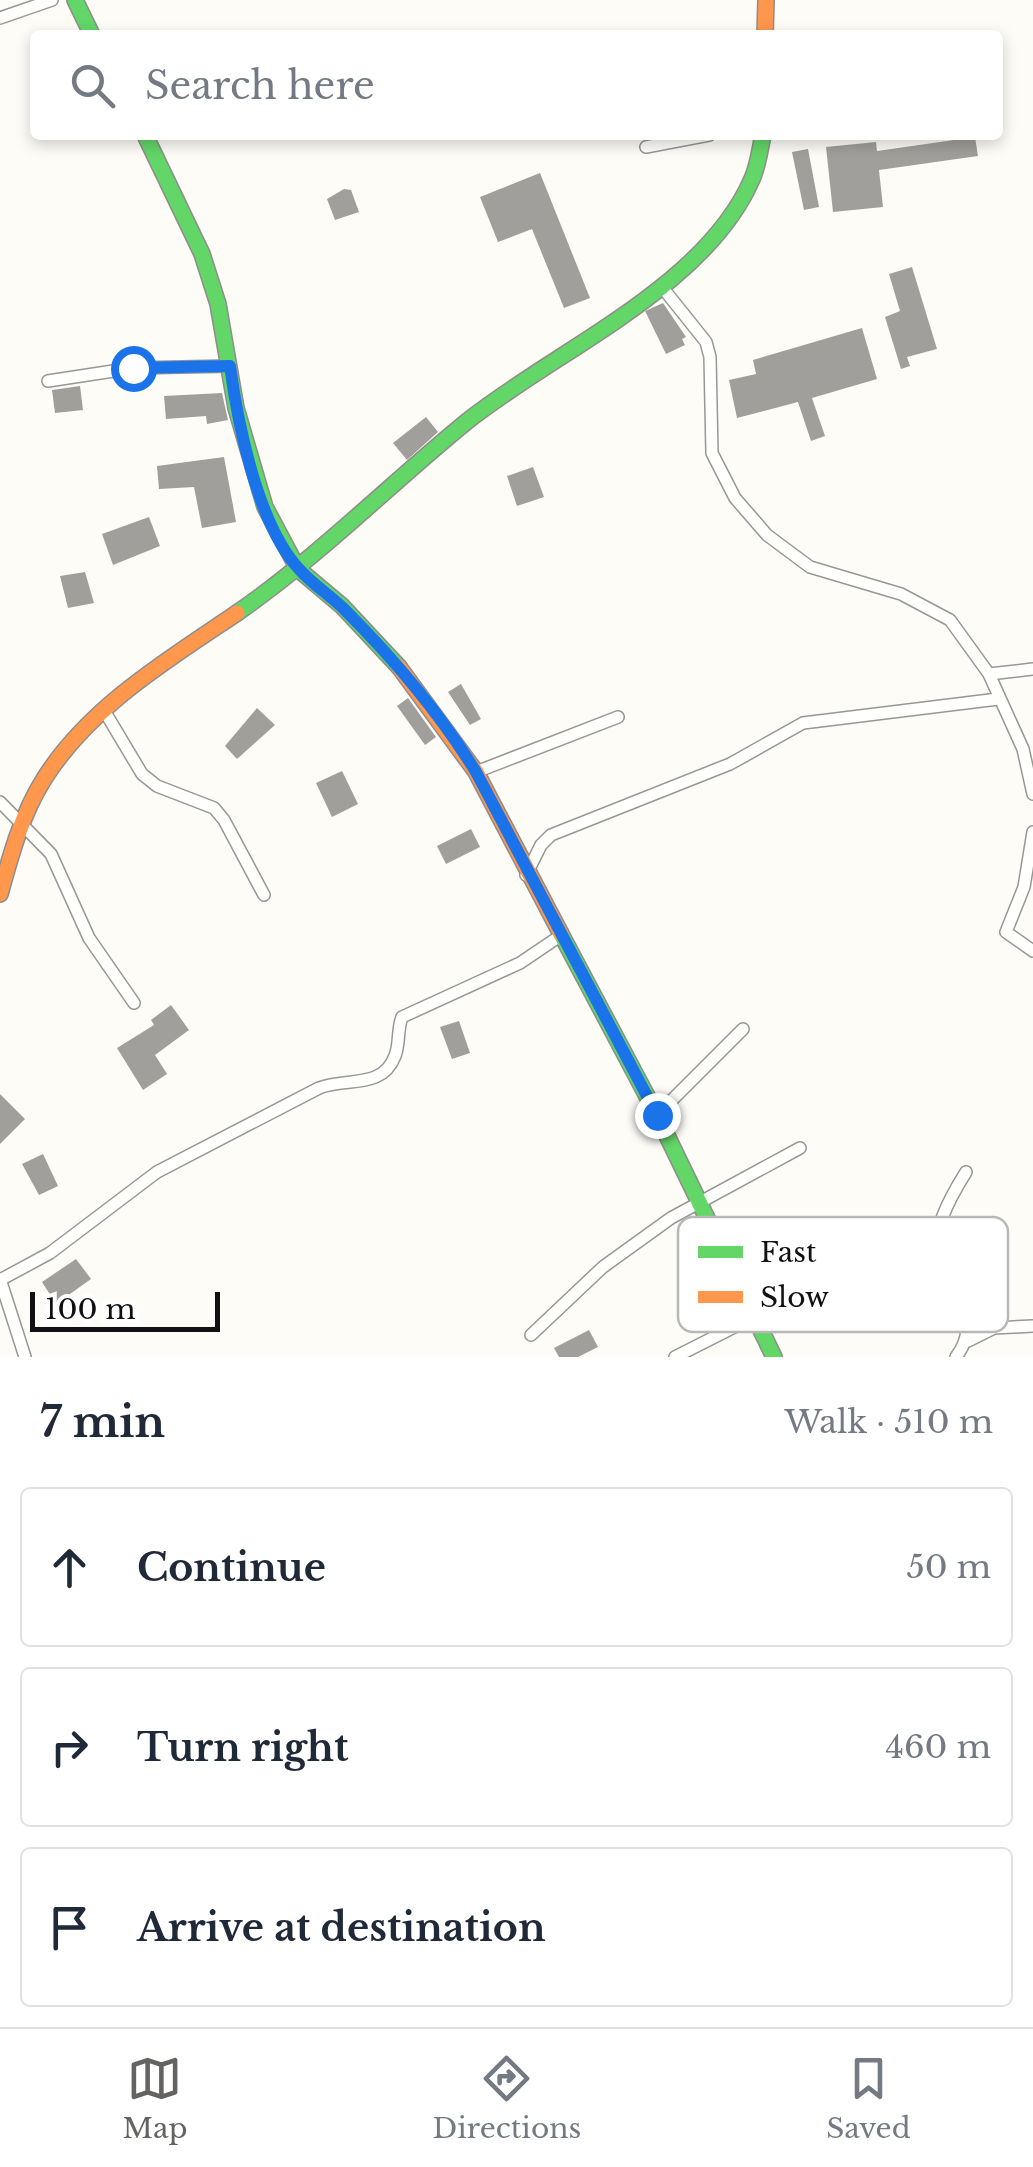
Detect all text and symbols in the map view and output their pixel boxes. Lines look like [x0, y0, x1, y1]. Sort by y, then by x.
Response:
search box [30, 30, 1003, 140]
icon: search [65, 58, 120, 113]
text: Search here [145, 62, 375, 109]
route start [111, 346, 157, 392]
route end [635, 1093, 681, 1139]
legend [678, 1217, 1008, 1332]
text: Fast [760, 1235, 817, 1270]
text: Slow [760, 1280, 829, 1315]
scale bar [30, 1287, 220, 1332]
text: 100 m [45, 1292, 136, 1327]
text: 7 min [40, 1396, 165, 1448]
text: Walk · 510 m [784, 1402, 993, 1442]
icon: ahead [42, 1540, 97, 1595]
text: Continue [137, 1544, 326, 1591]
text: 50 m [906, 1547, 991, 1587]
icon: right [42, 1720, 97, 1775]
text: Turn right [137, 1724, 348, 1771]
text: 460 m [885, 1727, 991, 1767]
icon: arrive [42, 1900, 97, 1955]
text: Arrive at destination [137, 1904, 546, 1951]
tab: Map [122, 2051, 187, 2146]
tab: Directions [432, 2051, 581, 2146]
tab: Saved [826, 2051, 911, 2146]

